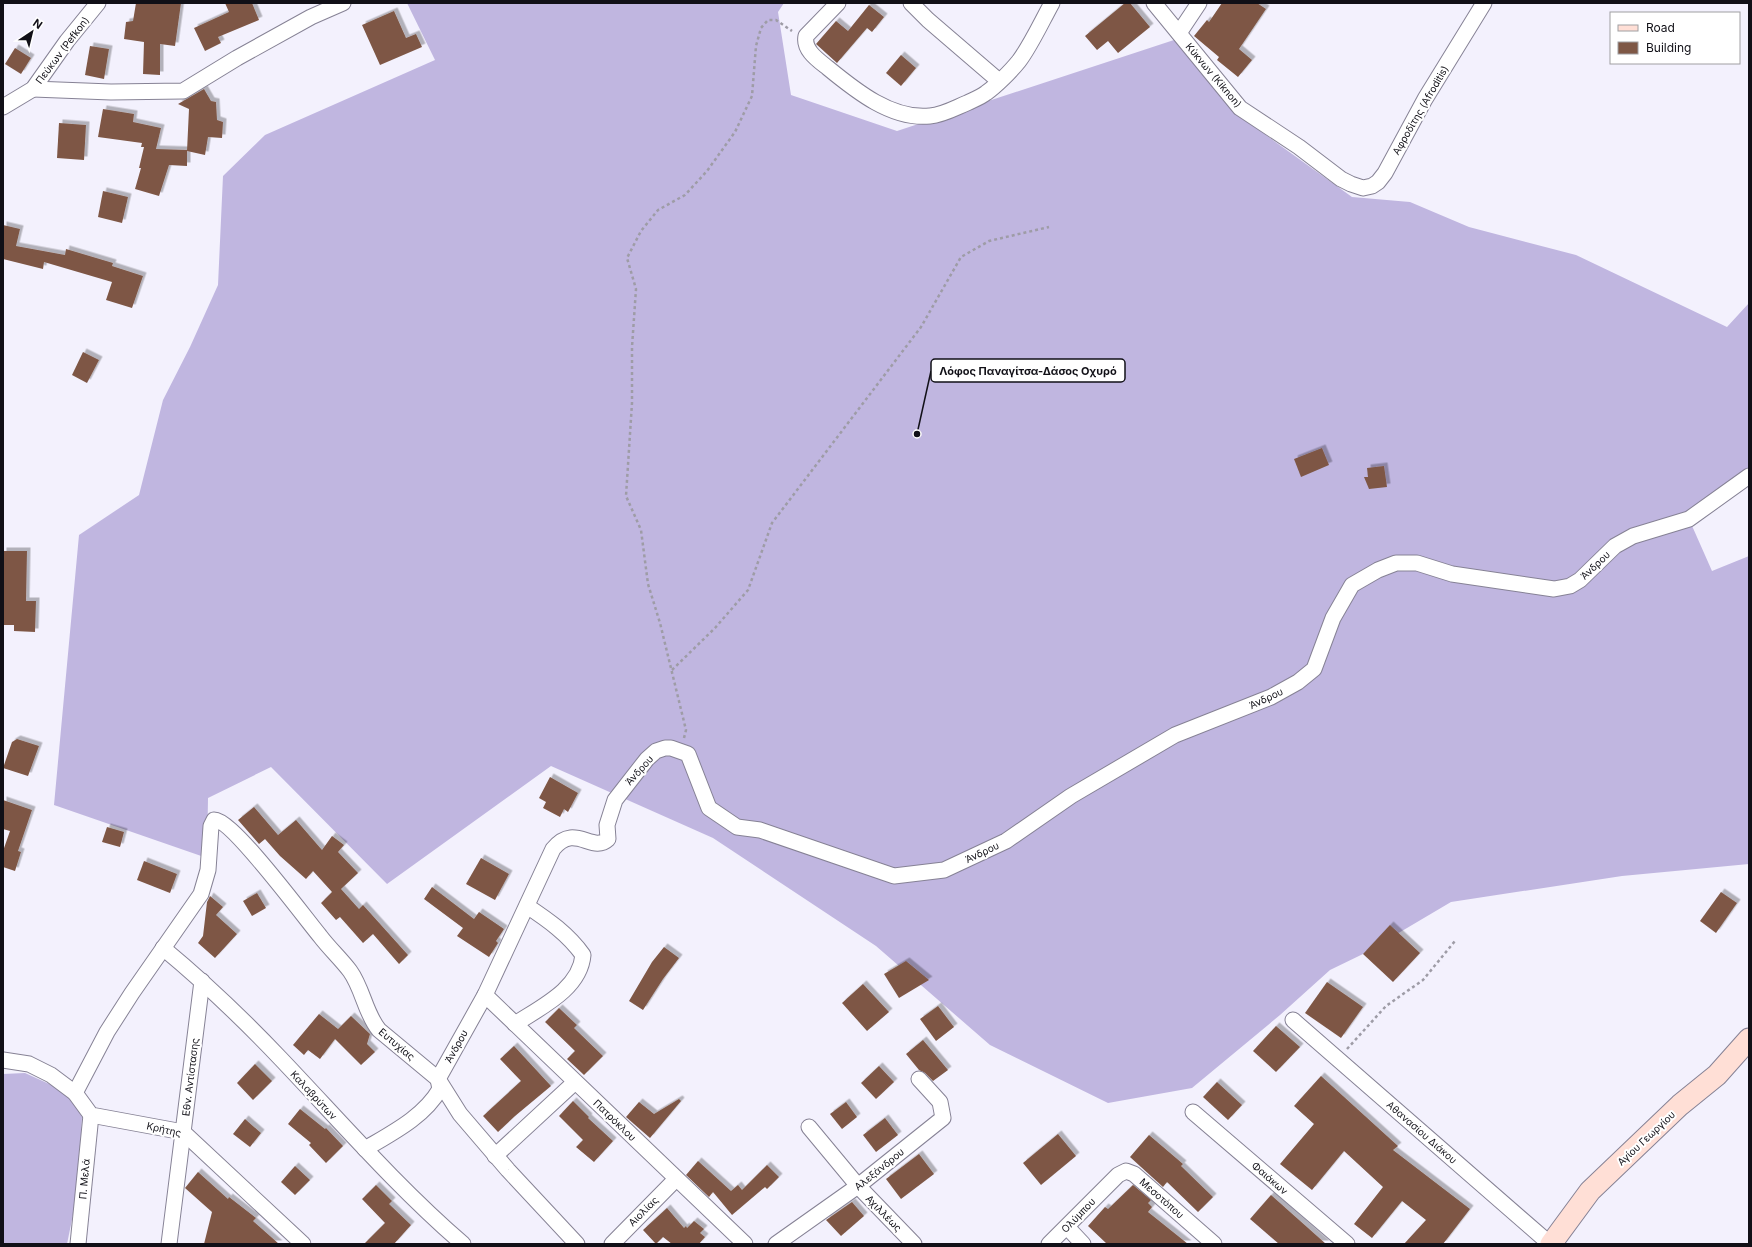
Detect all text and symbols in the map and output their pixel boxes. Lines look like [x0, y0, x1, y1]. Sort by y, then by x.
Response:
north arrow [12, 12, 52, 52]
legend [1610, 12, 1740, 64]
street label: Πεύκων (Pefkon) [33, 14, 91, 86]
text: N [30, 16, 45, 32]
text: Road [1646, 20, 1675, 35]
street label: Κύκνων (Kiknon) [1184, 40, 1244, 110]
text: Building [1646, 40, 1691, 55]
street label: Αφροδίτης (Afroditis) [1390, 63, 1451, 157]
callout: Λόφος Παναγίτσα-Δάσος Οχυρό [931, 359, 1125, 382]
text: Λόφος Παναγίτσα-Δάσος Οχυρό [939, 364, 1117, 378]
street label: Άνδρου [1578, 548, 1612, 582]
street label: Άνδρου [1247, 685, 1285, 711]
street label: Άνδρου [623, 753, 656, 787]
street label: Άνδρου [963, 839, 1001, 865]
street label: Ευτυχίας [377, 1025, 418, 1063]
street label: Άνδρου [442, 1027, 470, 1065]
street label: Εθν. Αντίστασης [179, 1037, 202, 1117]
street label: Καλαβρύτων [288, 1068, 340, 1122]
street label: Πατρόκλου [591, 1097, 639, 1143]
street label: Αθανασίου Διάκου [1384, 1098, 1460, 1166]
street label: Αγίου Γεωργίου [1615, 1108, 1677, 1168]
street label: Κρήτης [145, 1119, 183, 1140]
street label: Αλεξάνδρου [852, 1145, 906, 1193]
street label: Π. Μελά [76, 1158, 92, 1200]
street label: Φαιάκων [1249, 1159, 1291, 1197]
street label: Μεσοτόπου [1137, 1175, 1187, 1221]
street label: Αχιλλέως [864, 1192, 905, 1234]
street label: Αιολίας [626, 1193, 661, 1228]
street label: Ολύμπου [1059, 1195, 1098, 1235]

